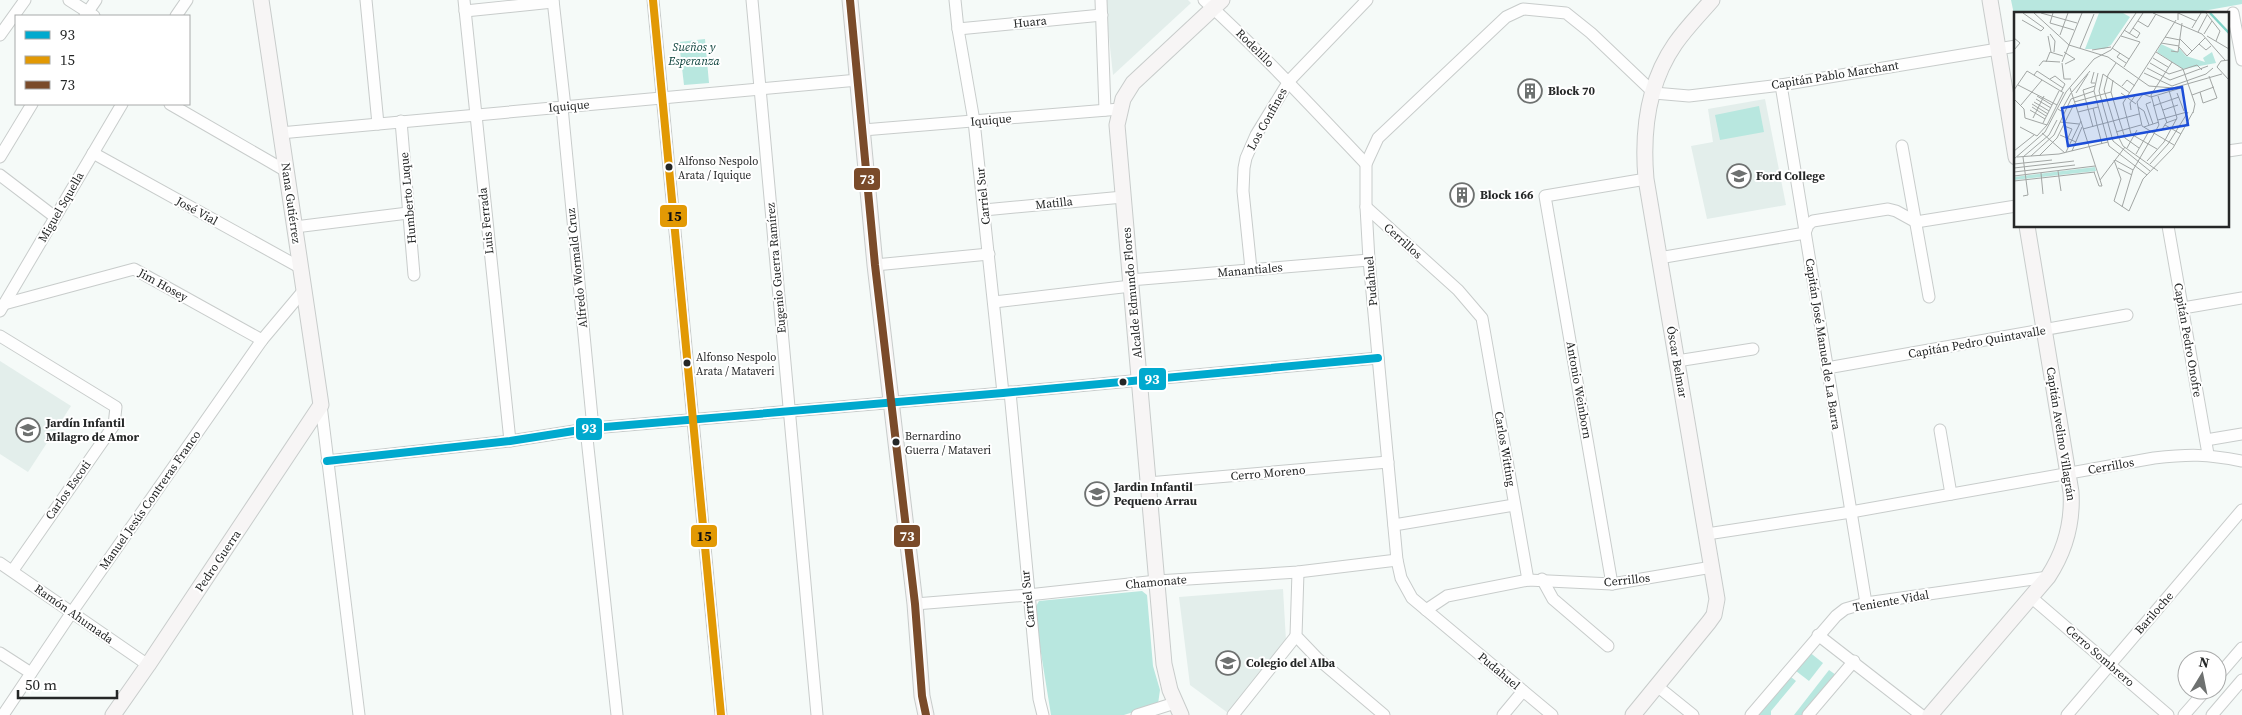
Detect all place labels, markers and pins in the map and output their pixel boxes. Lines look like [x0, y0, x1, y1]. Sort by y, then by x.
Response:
building icon: Block 70 [1517, 78, 1543, 104]
place label: Block 70 [1548, 83, 1596, 99]
place label: Alfonso Nespolo Arata / Iquique [678, 154, 758, 183]
marker: Alfonso Nespolo Arata / Iquique [664, 162, 674, 172]
school or university icon: Ford College [1726, 163, 1752, 189]
place label: Ford College [1756, 168, 1825, 184]
building icon: Block 166 [1449, 182, 1475, 208]
place label: Block 166 [1480, 187, 1534, 203]
place label: Alfonso Nespolo Arata / Mataveri [696, 350, 776, 379]
marker: Alfonso Nespolo Arata / Mataveri [682, 358, 692, 368]
unlabelled marker [1118, 377, 1128, 387]
place label: Jardín Infantil Milagro de Amor [45, 415, 140, 445]
school or university icon: Jardín Infantil Milagro de Amor [15, 417, 41, 443]
place label: Bernardino Guerra / Mataveri [905, 429, 991, 458]
marker: Bernardino Guerra / Mataveri [891, 437, 901, 447]
place label: Jardin Infantil Pequeno Arrau [1113, 479, 1198, 509]
school or university icon: Jardin Infantil Pequeno Arrau [1084, 481, 1110, 507]
school or university icon: Colegio del Alba [1215, 650, 1241, 676]
place label: Colegio del Alba [1246, 655, 1336, 671]

